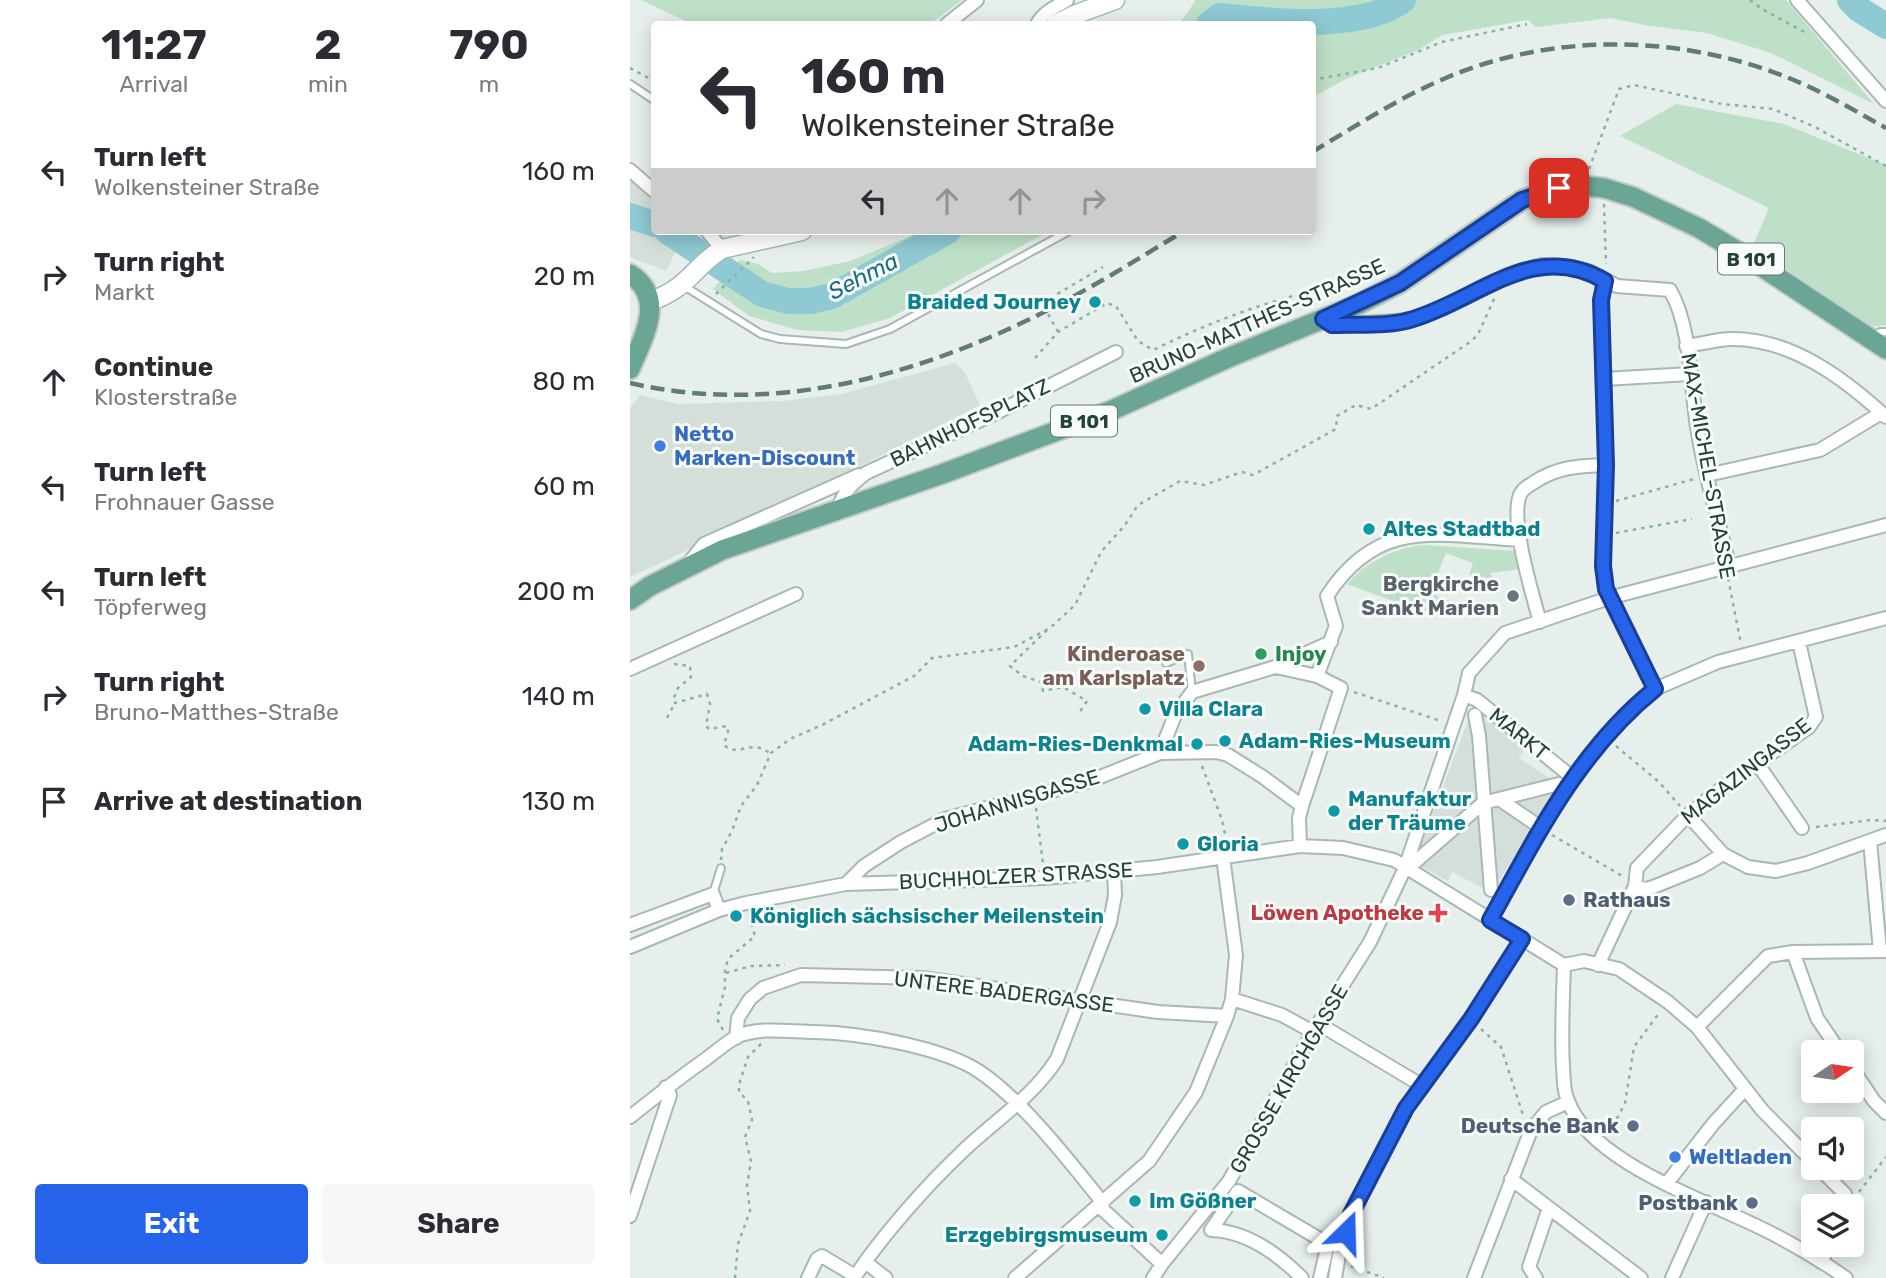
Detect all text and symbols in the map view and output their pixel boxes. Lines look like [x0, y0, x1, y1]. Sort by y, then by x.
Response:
text: 11:27 [101, 20, 207, 70]
text: 2 [314, 20, 342, 70]
text: 790 [449, 20, 529, 70]
text: 160 m [801, 47, 946, 105]
icon: left [686, 49, 777, 140]
text: Arrival [119, 70, 188, 98]
text: min [308, 70, 348, 98]
text: m [479, 70, 499, 98]
text: Wolkensteiner Straße [801, 106, 1115, 144]
text: Turn left [94, 142, 206, 173]
icon: left [35, 153, 73, 191]
text: 160 m [522, 156, 595, 187]
pin [1529, 158, 1589, 218]
icon: arrive [1540, 169, 1578, 207]
text: Wolkensteiner Straße [94, 173, 320, 201]
icon: left [855, 182, 893, 220]
icon: ahead [928, 182, 966, 220]
icon: ahead [1001, 182, 1039, 220]
icon: right [1074, 182, 1112, 220]
road number: B 101 [1718, 244, 1784, 274]
water label: Sehma [823, 246, 903, 306]
text: Turn right [94, 247, 224, 278]
street label: BRUNO-MATTHES-STRASSE [1125, 253, 1388, 388]
icon: right [35, 258, 73, 296]
text: 20 m [534, 261, 595, 292]
text: Markt [94, 278, 155, 306]
place label: Braided Journey [907, 289, 1081, 314]
marker: Braided Journey [1087, 294, 1103, 310]
street label: MAX-MICHEL-STRASSE [1676, 351, 1741, 581]
text: Continue [94, 352, 213, 383]
icon: ahead [35, 363, 73, 401]
text: 80 m [532, 366, 595, 397]
street label: BAHNHOFSPLATZ [886, 373, 1054, 472]
text: Klosterstraße [94, 383, 237, 411]
road number: B 101 [1051, 406, 1117, 436]
place label: Netto Marken-Discount [674, 421, 856, 470]
marker: Netto Marken-Discount [652, 438, 668, 454]
text: Turn left [94, 457, 206, 488]
icon: left [35, 468, 73, 506]
text: 60 m [533, 471, 595, 502]
text: Frohnauer Gasse [94, 488, 275, 516]
place label: Altes Stadtbad [1383, 516, 1540, 541]
marker: Altes Stadtbad [1361, 521, 1377, 537]
text: Turn left [94, 562, 206, 593]
place label: Bergkirche Sankt Marien [1361, 571, 1499, 620]
icon: left [35, 573, 73, 611]
text: 200 m [517, 576, 595, 607]
marker: Bergkirche Sankt Marien [1505, 588, 1521, 604]
text: Töpferweg [94, 593, 207, 621]
place label: Kinderoase am Karlsplatz [1043, 641, 1185, 690]
place label: Injoy [1275, 641, 1327, 666]
marker: Injoy [1253, 646, 1269, 662]
marker: Kinderoase am Karlsplatz [1191, 658, 1207, 674]
text: Turn right [94, 667, 224, 698]
icon: right [35, 678, 73, 716]
text: 140 m [522, 681, 595, 712]
place label: Villa Clara [1159, 696, 1263, 721]
text: Bruno-Matthes-Straße [94, 698, 339, 726]
marker: Villa Clara [1137, 701, 1153, 717]
street label: MARKT [1485, 702, 1554, 765]
street label: MAGAZINGASSE [1676, 712, 1816, 829]
place label: Adam-Ries-Museum [1239, 728, 1451, 753]
place label: Adam-Ries-Denkmal [968, 731, 1183, 756]
marker: Adam-Ries-Museum [1217, 733, 1233, 749]
marker: Adam-Ries-Denkmal [1189, 736, 1205, 752]
street label: JOHANNISGASSE [931, 764, 1102, 838]
icon: arrive [35, 783, 73, 821]
text: Arrive at destination [94, 786, 362, 817]
text: 130 m [522, 786, 595, 817]
place label: Manufaktur der Träume [1348, 786, 1472, 835]
marker: Manufaktur der Träume [1326, 803, 1342, 819]
place label: Gloria [1197, 831, 1259, 856]
marker: Gloria [1175, 836, 1191, 852]
street label: BUCHHOLZER STRASSE [898, 857, 1134, 894]
place label: Rathaus [1583, 887, 1671, 912]
marker: Rathaus [1561, 892, 1577, 908]
place label: Löwen Apotheke [1251, 900, 1424, 925]
place label: Königlich sächsischer Meilenstein [750, 903, 1104, 928]
marker: Löwen Apotheke [1430, 905, 1446, 921]
marker: Königlich sächsischer Meilenstein [728, 908, 744, 924]
street label: UNTERE BADERGASSE [893, 966, 1115, 1017]
street label: GROSSE KIRCHGASSE [1224, 980, 1353, 1178]
north arrow [1801, 1040, 1864, 1102]
map controls [1801, 1040, 1864, 1257]
place label: Deutsche Bank [1461, 1113, 1620, 1138]
button: sound [1801, 1117, 1864, 1180]
marker: Deutsche Bank [1625, 1118, 1641, 1134]
place label: Weltladen [1689, 1144, 1792, 1169]
marker: Weltladen [1667, 1149, 1683, 1165]
button: Exit [35, 1184, 308, 1264]
button: Share [322, 1184, 595, 1264]
place label: Im Gößner [1149, 1188, 1257, 1213]
place label: Postbank [1638, 1190, 1739, 1215]
marker: Im Gößner [1127, 1193, 1143, 1209]
button: layers [1801, 1194, 1864, 1257]
position arrow [1309, 1195, 1383, 1269]
marker: Postbank [1744, 1195, 1760, 1211]
place label: Erzgebirgsmuseum [945, 1222, 1148, 1247]
marker: Erzgebirgsmuseum [1154, 1227, 1170, 1243]

